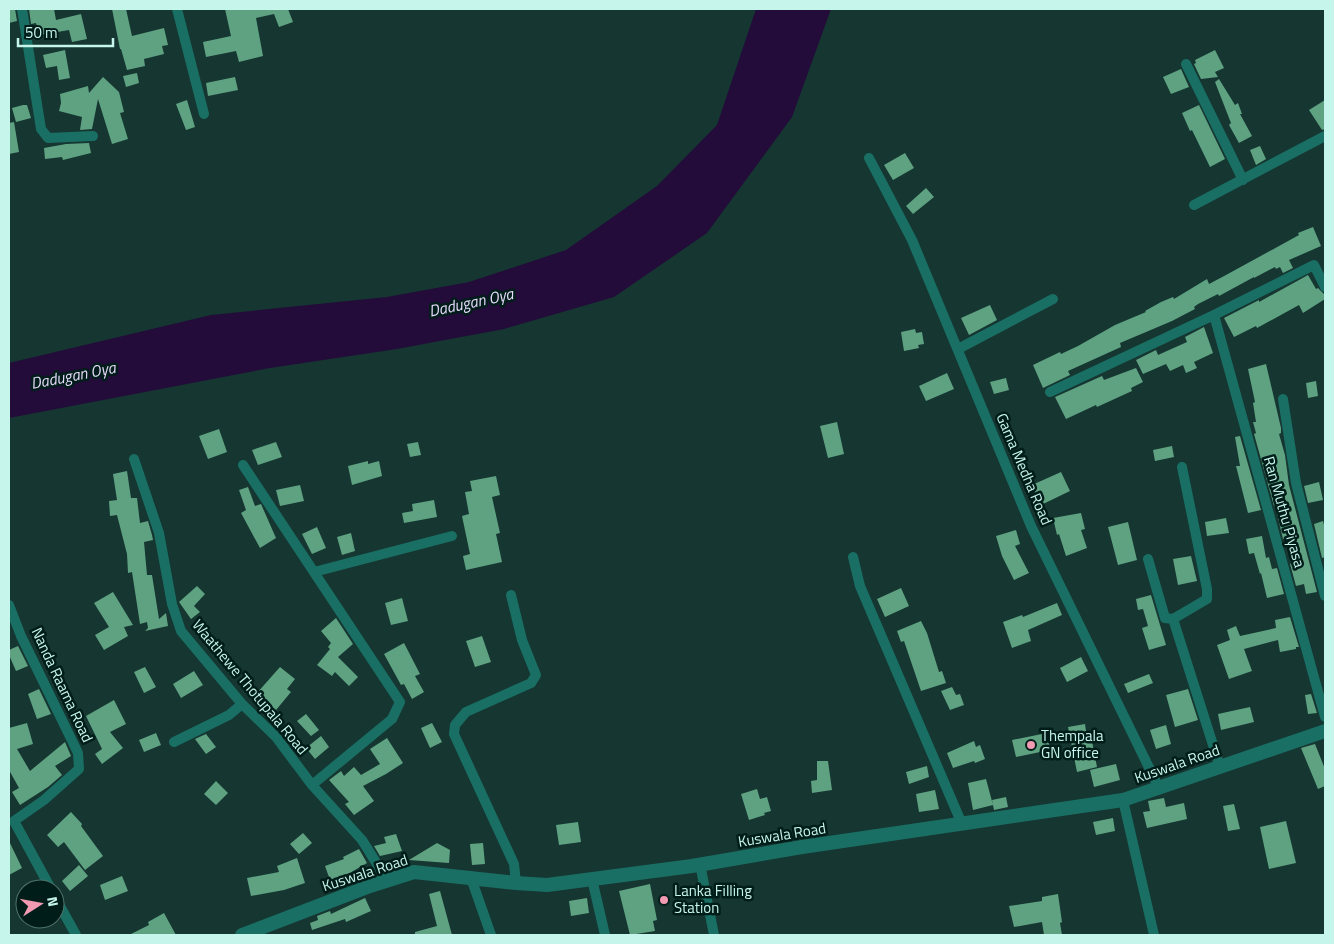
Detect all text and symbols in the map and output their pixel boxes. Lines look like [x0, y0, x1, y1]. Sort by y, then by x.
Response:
scale bar [18, 15, 112, 47]
text: 50 m [25, 21, 58, 44]
water label: Dadugan Oya [427, 281, 516, 323]
water label: Dadugan Oya [29, 355, 118, 395]
street label: Gama Medha Road [991, 409, 1058, 528]
street label: Ran Muthu Piyasa [1258, 454, 1311, 571]
street label: Waathewe Thotupala Road [187, 614, 314, 759]
street label: Nanda Raama Road [26, 623, 99, 746]
place label: Thempala GN office [1041, 724, 1104, 764]
street label: Kuswala Road [1131, 738, 1223, 789]
marker: Thempala GN office [1025, 739, 1037, 751]
street label: Kuswala Road [736, 816, 828, 853]
street label: Kuswala Road [319, 848, 411, 897]
north arrow [15, 879, 65, 929]
place label: Lanka Filling Station [674, 879, 752, 919]
marker: Lanka Filling Station [658, 894, 670, 906]
text: N [42, 895, 64, 908]

